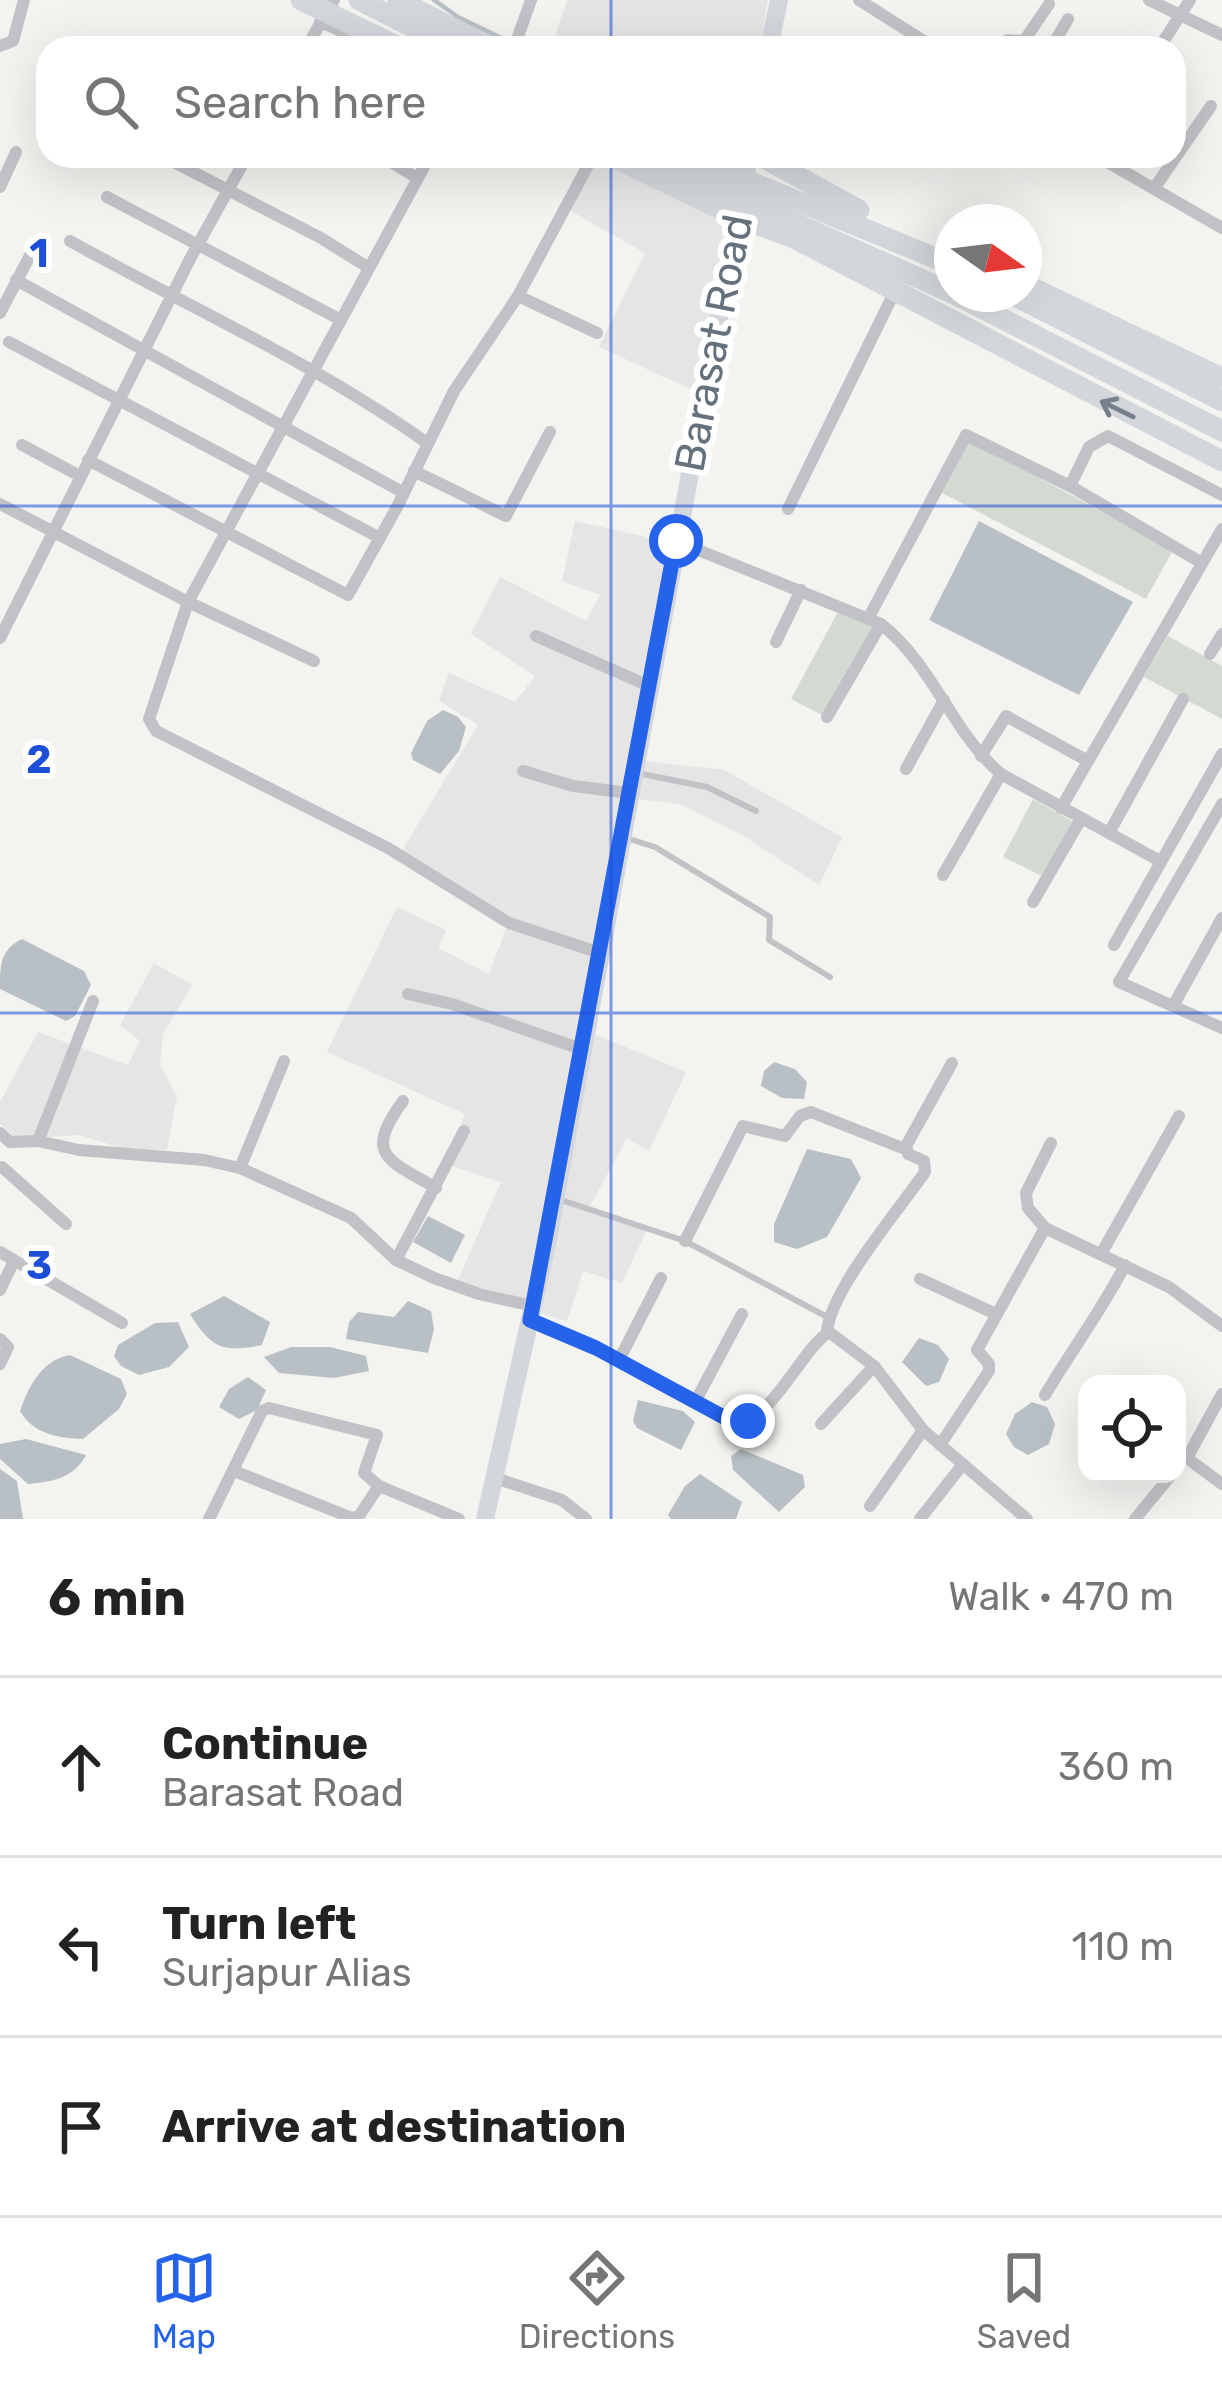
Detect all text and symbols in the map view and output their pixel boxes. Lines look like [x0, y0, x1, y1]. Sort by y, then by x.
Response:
search box [36, 36, 1186, 168]
icon: search [78, 69, 144, 135]
text: Search here [174, 76, 426, 129]
north arrow [934, 204, 1042, 312]
street label: Barasat Road [665, 210, 763, 476]
text: 1 [29, 231, 49, 277]
one-way arrow [1100, 396, 1135, 419]
route start [649, 514, 703, 568]
text: 2 [26, 737, 52, 783]
text: 3 [26, 1243, 52, 1289]
map controls [1078, 1375, 1186, 1483]
button: locate [1078, 1375, 1186, 1483]
route end [721, 1394, 775, 1448]
text: 6 min [48, 1567, 186, 1628]
text: Walk · 470 m [948, 1574, 1174, 1620]
text: Continue [162, 1717, 368, 1770]
icon: ahead [48, 1734, 114, 1800]
text: 360 m [1058, 1744, 1174, 1790]
text: Barasat Road [162, 1770, 404, 1816]
text: Turn left [162, 1897, 356, 1950]
icon: left [48, 1914, 114, 1980]
text: 110 m [1072, 1924, 1174, 1970]
text: Surjapur Alias [162, 1950, 412, 1996]
icon: arrive [48, 2094, 114, 2160]
text: Arrive at destination [162, 2100, 627, 2153]
tab: Map [151, 2245, 217, 2356]
tab: Directions [519, 2245, 675, 2356]
tab: Saved [977, 2245, 1071, 2356]

